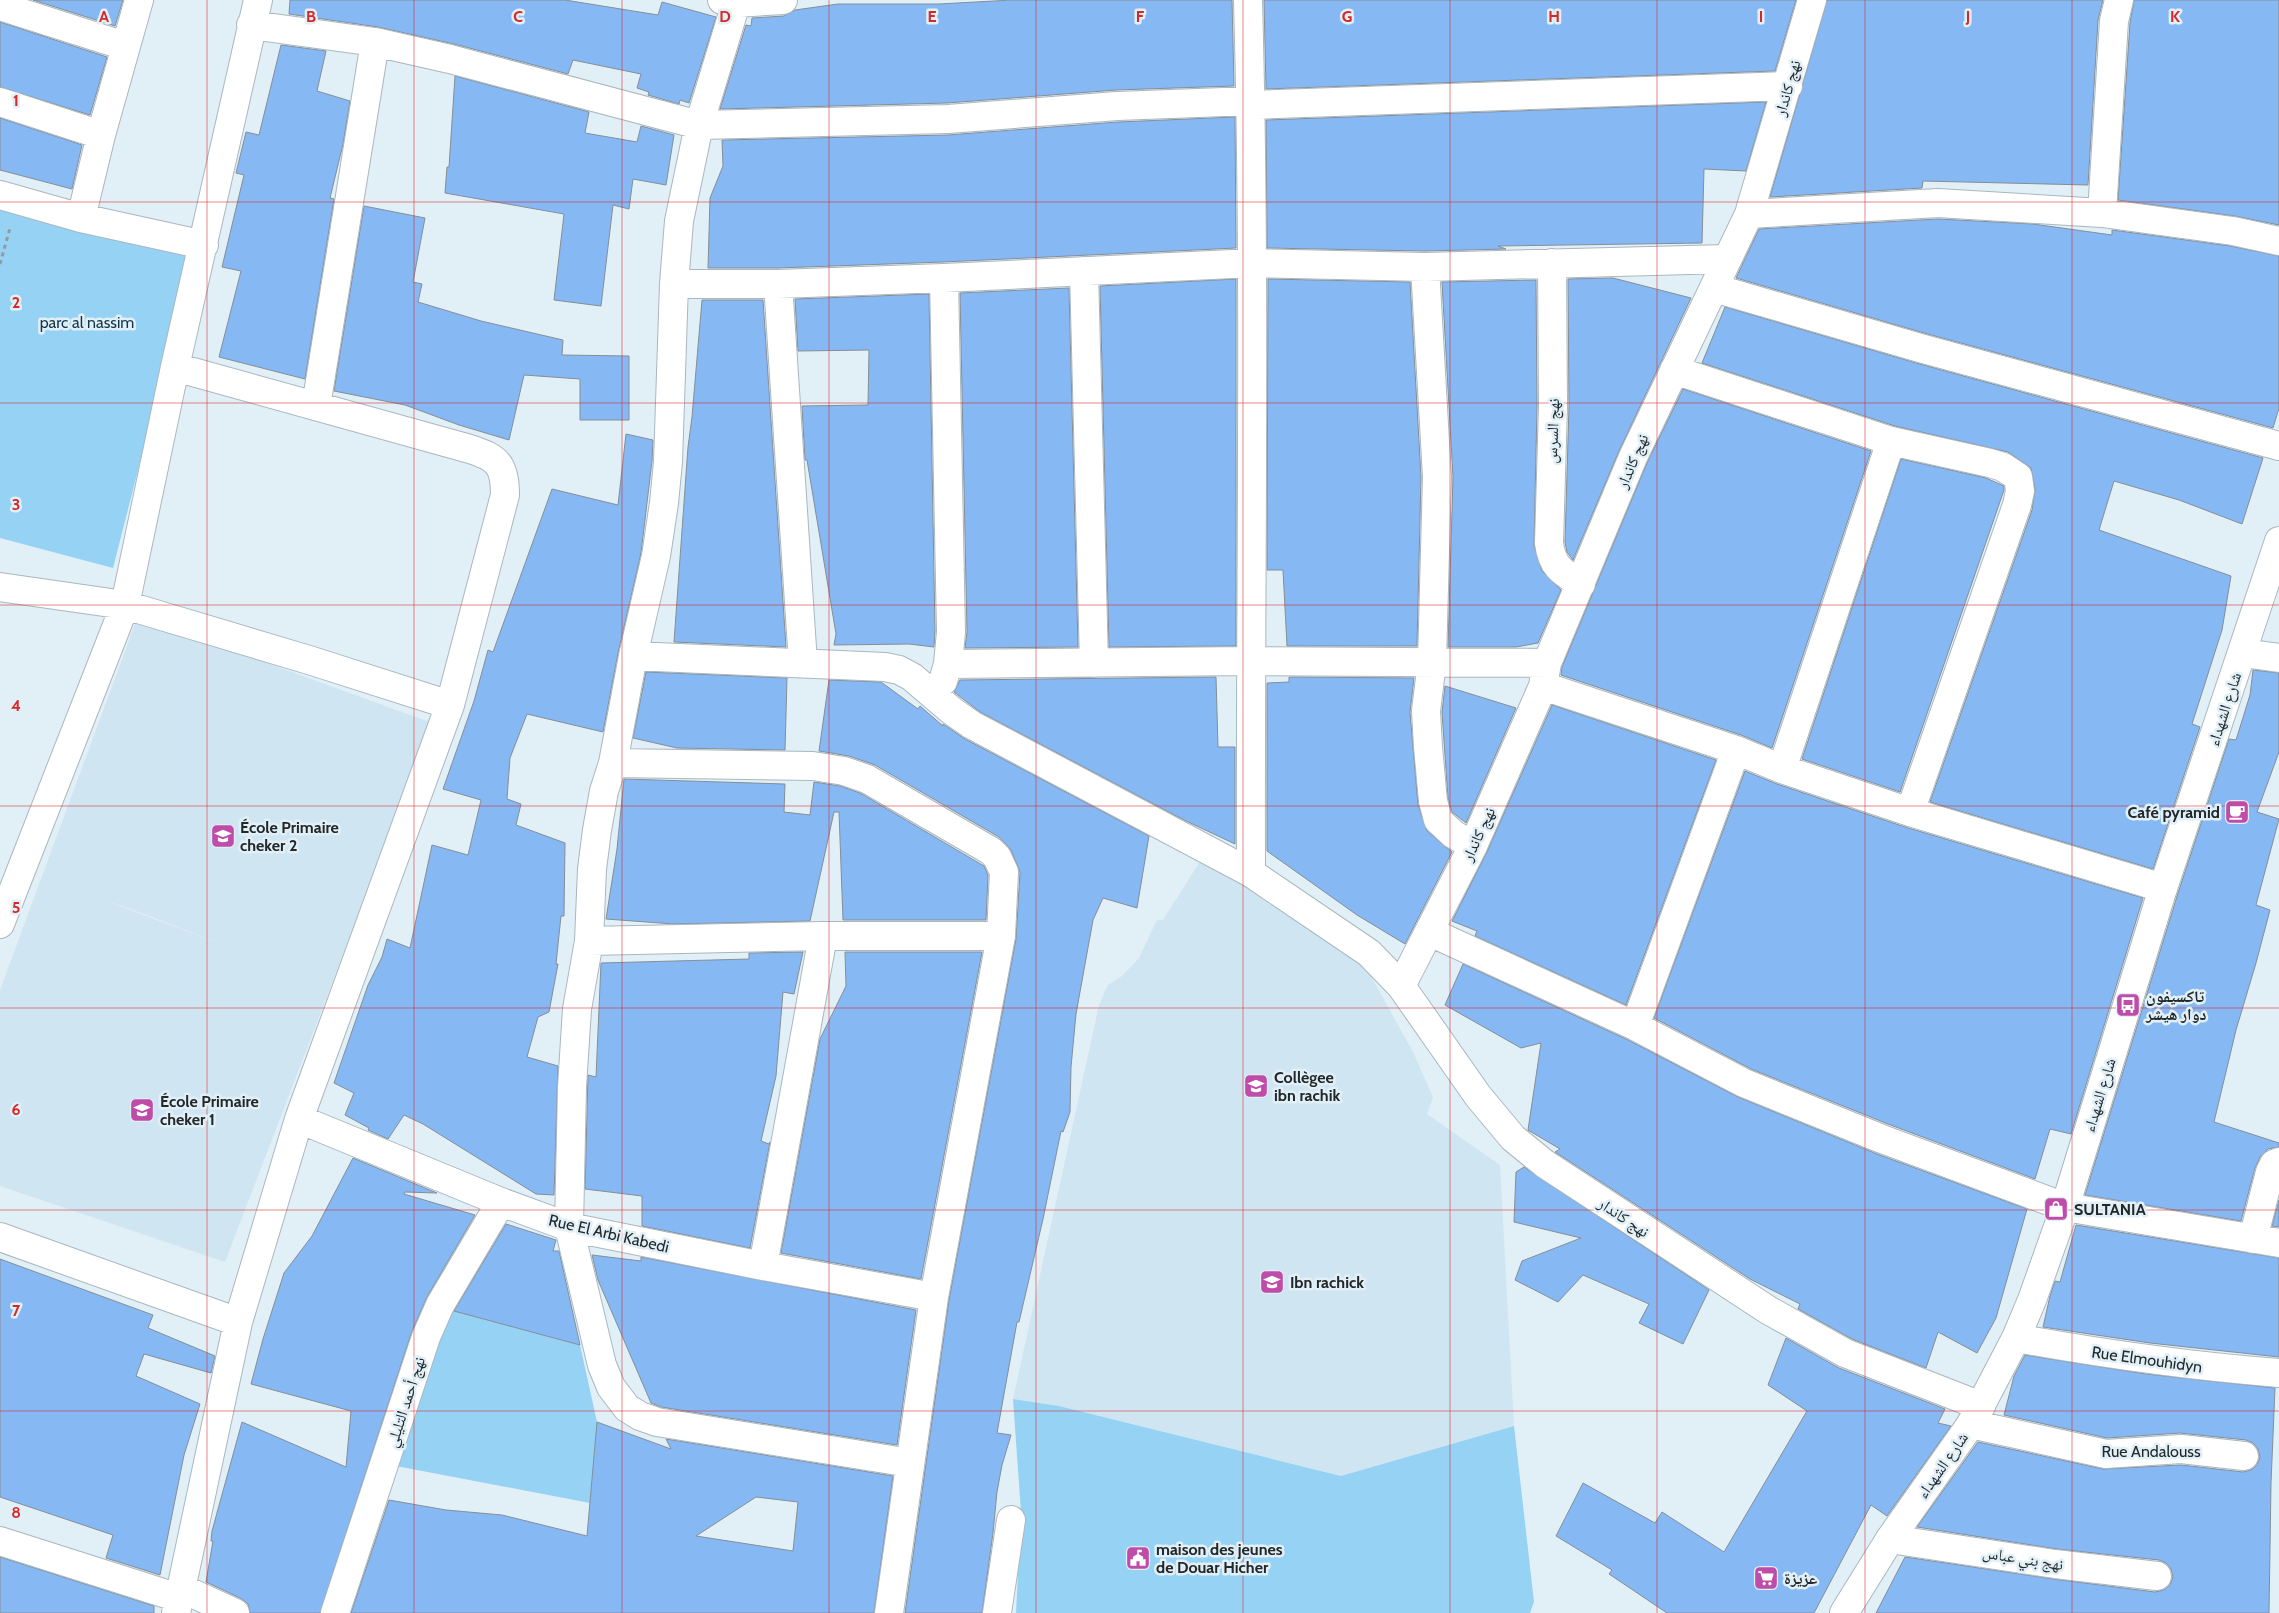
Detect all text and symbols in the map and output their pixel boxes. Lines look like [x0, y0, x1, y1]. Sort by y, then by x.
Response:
text: A [99, 7, 109, 26]
text: B [306, 7, 316, 26]
text: C [513, 7, 523, 26]
text: D [719, 7, 731, 26]
text: E [927, 7, 937, 26]
text: F [1136, 7, 1145, 26]
text: G [1342, 7, 1352, 26]
text: H [1548, 7, 1560, 26]
text: I [1759, 7, 1763, 26]
text: J [1965, 7, 1970, 26]
text: K [2170, 7, 2180, 26]
street label: نهج كاندار [1770, 58, 1805, 120]
text: 1 [13, 91, 19, 110]
text: 2 [12, 293, 20, 312]
park label: parc al nassim [40, 313, 134, 332]
street label: نهج السرس [1542, 398, 1564, 464]
street label: نهج كاندار [1612, 431, 1653, 493]
text: 3 [12, 495, 20, 514]
street label: شارع الشهداء [2204, 670, 2246, 749]
text: 4 [11, 696, 21, 715]
cafe icon: Café pyramid [2224, 799, 2250, 825]
place label: Café pyramid [2128, 803, 2220, 822]
street label: نهج كاندار [1457, 804, 1500, 866]
place label: École Primaire cheker 2 [240, 818, 339, 855]
school or university icon: École Primaire cheker 2 [210, 823, 236, 849]
text: 5 [12, 898, 20, 917]
place label: تاكسيفون دوار هيشر [2145, 987, 2207, 1024]
bus stop icon: تاكسيفون دوار هيشر [2115, 992, 2141, 1018]
street label: شارع الشهداء [2079, 1056, 2121, 1135]
place label: Collègee ibn rachik [1274, 1068, 1340, 1105]
school or university icon: Collègee ibn rachik [1243, 1073, 1269, 1099]
place label: École Primaire cheker 1 [160, 1092, 259, 1129]
school or university icon: École Primaire cheker 1 [129, 1097, 155, 1123]
text: 6 [12, 1100, 21, 1119]
street label: نهج كاندار [1593, 1193, 1653, 1242]
shop icon: SULTANIA [2043, 1196, 2069, 1222]
place label: SULTANIA [2074, 1200, 2146, 1219]
street label: Rue El Arbi Kabedi [547, 1210, 671, 1257]
school or university icon: Ibn rachick [1259, 1269, 1285, 1295]
place label: Ibn rachick [1290, 1273, 1364, 1292]
text: 7 [12, 1301, 21, 1320]
street label: Rue Elmouhidyn [2090, 1342, 2203, 1377]
street label: نهج أحمد التليلي [382, 1354, 432, 1451]
street label: شارع الشهداء [1913, 1429, 1973, 1503]
street label: Rue Andalouss [2101, 1442, 2201, 1461]
text: 8 [11, 1503, 21, 1522]
place label: maison des jeunes de Douar Hicher [1156, 1540, 1283, 1577]
street label: نهج بني عباس [1981, 1543, 2065, 1577]
public building icon: maison des jeunes de Douar Hicher [1125, 1545, 1151, 1571]
supermarket icon: عزيزة [1753, 1565, 1779, 1591]
place label: عزيزة [1784, 1569, 1817, 1588]

